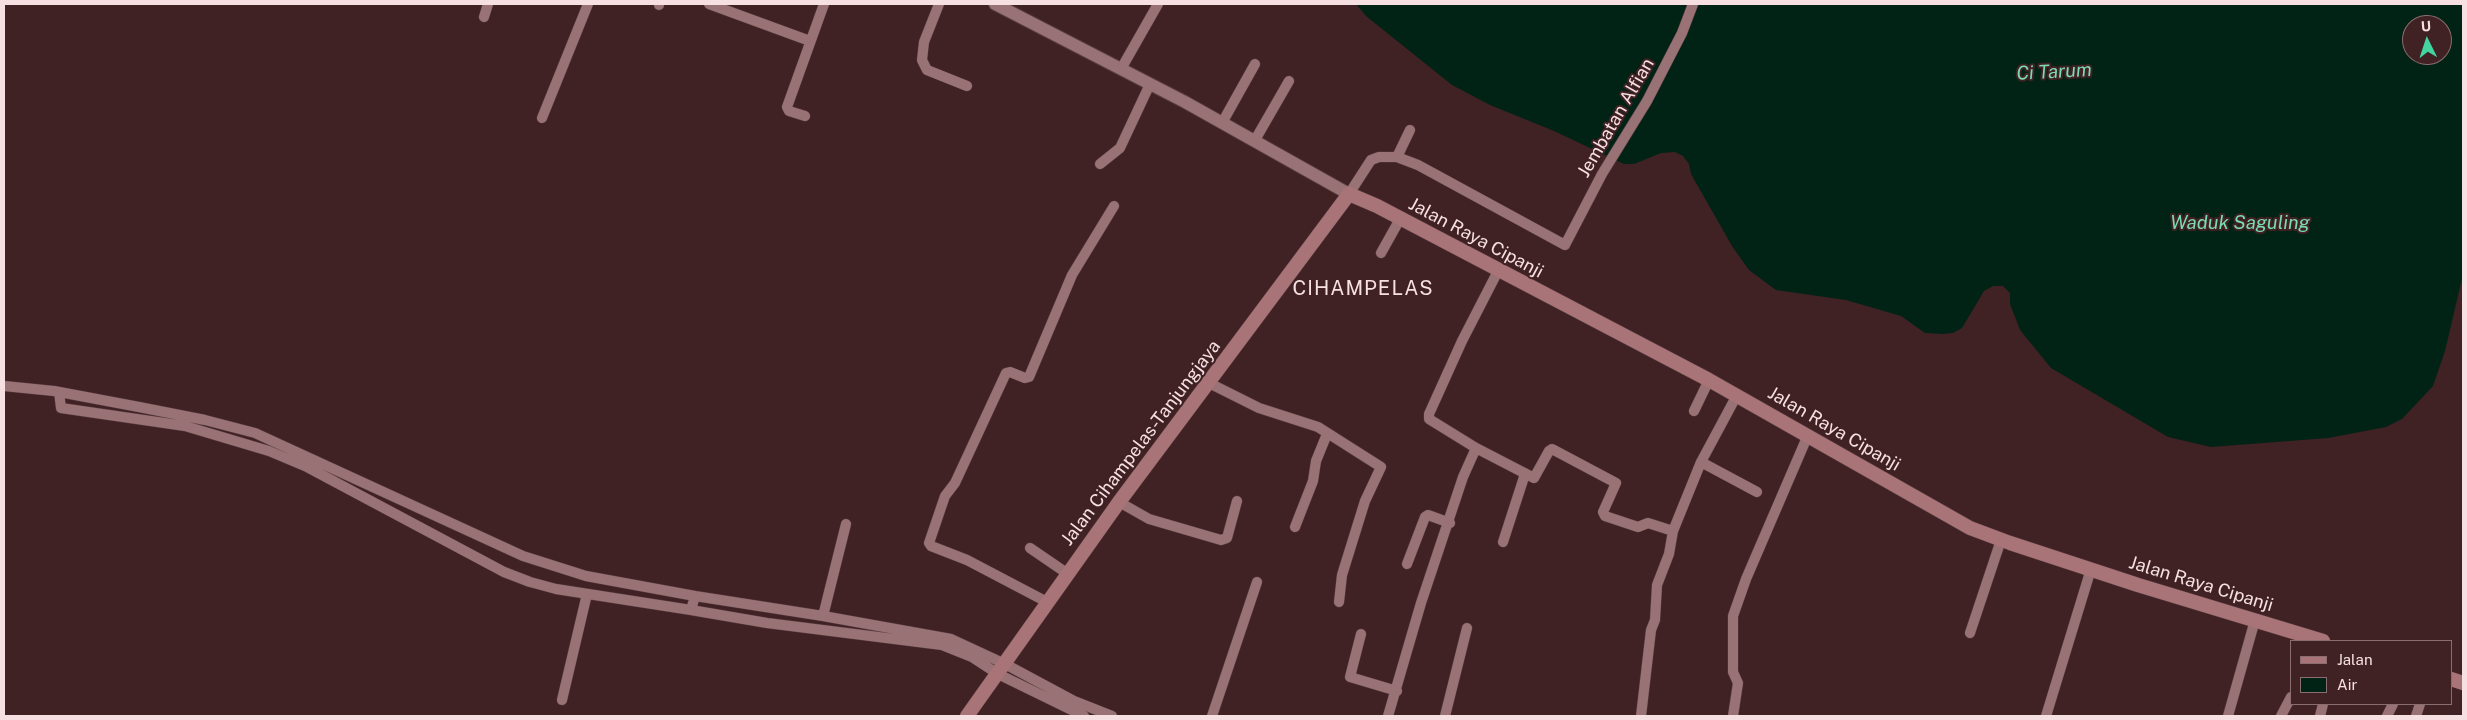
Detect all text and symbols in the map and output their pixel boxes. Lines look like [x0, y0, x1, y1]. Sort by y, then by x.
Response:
north arrow [2402, 15, 2452, 65]
text: U [2420, 18, 2432, 34]
street label: Jembatan Alfian [1573, 55, 1659, 181]
water label: Ci Tarum [2016, 59, 2092, 85]
street label: Jalan Raya Cipanji [1405, 193, 1547, 283]
water label: Waduk Saguling [2170, 212, 2310, 234]
district label: CIHAMPELAS [1291, 277, 1435, 301]
street label: Jalan Cihampelas-Tanjungjaya [1057, 336, 1225, 550]
street label: Jalan Raya Cipanji [1764, 382, 1904, 476]
street label: Jalan Raya Cipanji [2126, 552, 2276, 616]
legend [2290, 640, 2452, 705]
text: Jalan [2337, 651, 2373, 668]
text: Air [2337, 676, 2357, 693]

